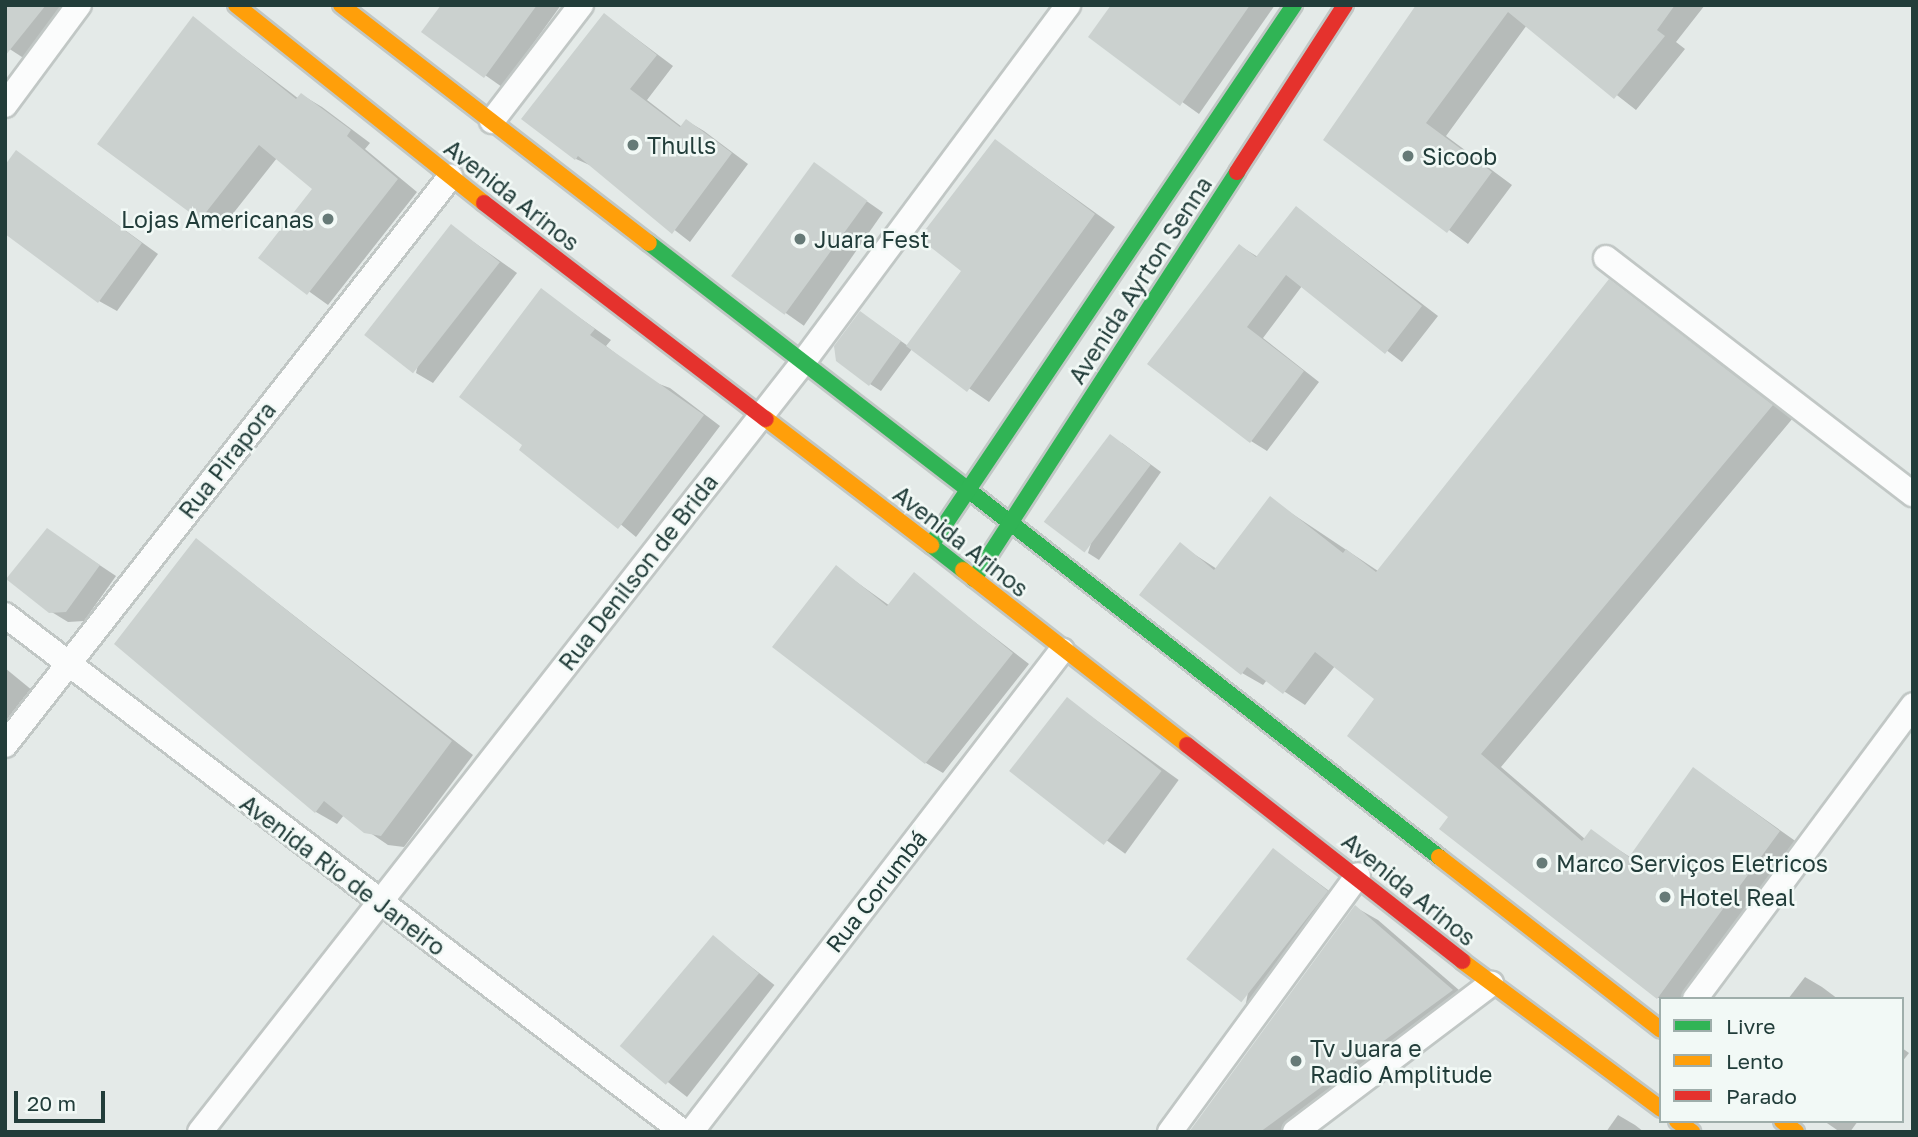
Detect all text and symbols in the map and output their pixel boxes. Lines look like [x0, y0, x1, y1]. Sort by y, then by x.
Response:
place label: Thulls [647, 131, 716, 159]
street label: Avenida Arinos [439, 134, 585, 256]
marker: Thulls [625, 137, 641, 153]
place label: Sicoob [1422, 142, 1497, 170]
marker: Sicoob [1400, 148, 1416, 164]
street label: Avenida Ayrton Senna [1063, 171, 1217, 389]
place label: Lojas Americanas [121, 205, 314, 233]
marker: Lojas Americanas [320, 211, 336, 227]
place label: Juara Fest [814, 225, 929, 253]
marker: Juara Fest [792, 231, 808, 247]
street label: Rua Pirapora [173, 396, 281, 524]
street label: Rua Denilson de Brida [553, 468, 723, 676]
street label: Avenida Arinos [888, 480, 1034, 602]
street label: Avenida Rio de Janeiro [235, 789, 451, 961]
street label: Rua Corumbá [820, 824, 932, 958]
street label: Avenida Arinos [1337, 827, 1481, 951]
place label: Marco Serviços Eletricos [1556, 849, 1828, 877]
marker: Marco Serviços Eletricos [1534, 855, 1550, 871]
place label: Hotel Real [1679, 883, 1795, 911]
marker: Hotel Real [1657, 889, 1673, 905]
legend [1659, 997, 1904, 1123]
text: Livre [1726, 1013, 1776, 1039]
place label: Tv Juara e Radio Amplitude [1310, 1034, 1492, 1088]
text: Lento [1726, 1048, 1784, 1074]
marker: Tv Juara e Radio Amplitude [1288, 1053, 1304, 1069]
scale bar [18, 1078, 108, 1122]
text: Parado [1726, 1083, 1797, 1109]
text: 20 m [27, 1090, 76, 1116]

